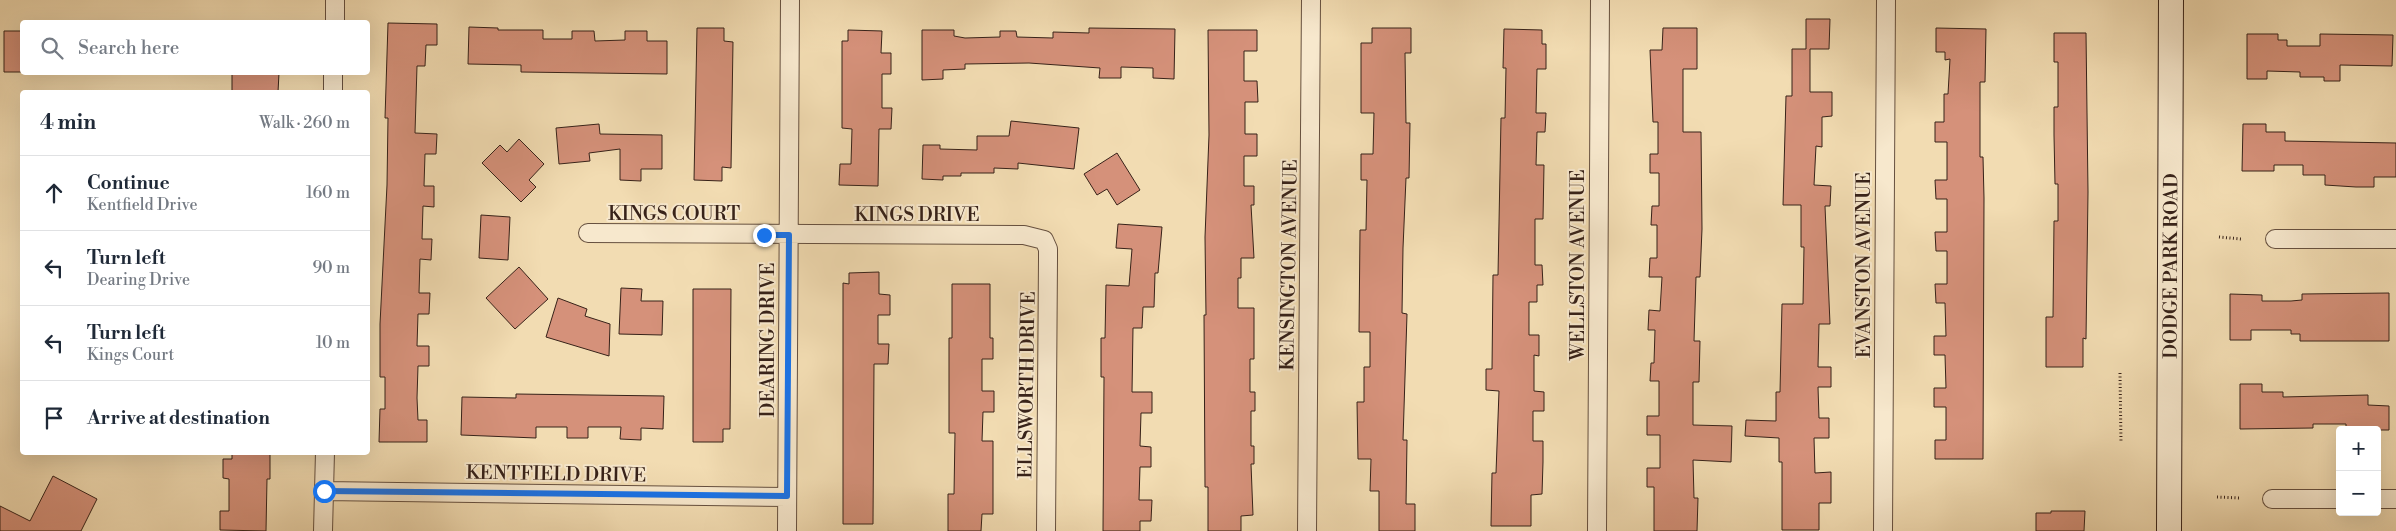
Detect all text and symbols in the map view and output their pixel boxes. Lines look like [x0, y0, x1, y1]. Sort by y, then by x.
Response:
search box [20, 20, 370, 75]
icon: search [38, 34, 66, 62]
text: Search here [78, 36, 179, 60]
text: 4 min [40, 110, 96, 136]
text: Walk · 260 m [259, 113, 350, 133]
street label: KENSINGTON AVENUE [1275, 159, 1303, 371]
street label: WELLSTON AVENUE [1566, 169, 1590, 362]
text: Continue [87, 171, 170, 195]
street label: EVANSTON AVENUE [1852, 172, 1876, 358]
street label: DODGE PARK ROAD [2159, 173, 2183, 359]
icon: ahead [40, 179, 68, 207]
text: 160 m [306, 183, 350, 203]
text: Kentfield Drive [87, 195, 198, 215]
street label: KINGS COURT [608, 202, 740, 226]
street label: KINGS DRIVE [854, 203, 980, 227]
route end [753, 224, 776, 247]
text: Turn left [87, 246, 166, 270]
icon: left [40, 254, 68, 282]
text: 90 m [312, 258, 350, 278]
street label: DEARING DRIVE [756, 263, 780, 417]
text: Dearing Drive [87, 270, 190, 290]
street label: ELLSWORTH DRIVE [1013, 291, 1041, 479]
text: Turn left [87, 321, 166, 345]
icon: left [40, 329, 68, 357]
text: 10 m [316, 333, 350, 353]
text: Kings Court [87, 345, 174, 365]
icon: arrive [40, 404, 68, 432]
text: Arrive at destination [87, 406, 270, 430]
map controls [2336, 426, 2381, 516]
button: + [2336, 426, 2381, 471]
street label: KENTFIELD DRIVE [466, 460, 646, 488]
button: − [2336, 471, 2381, 516]
route start [313, 480, 336, 503]

